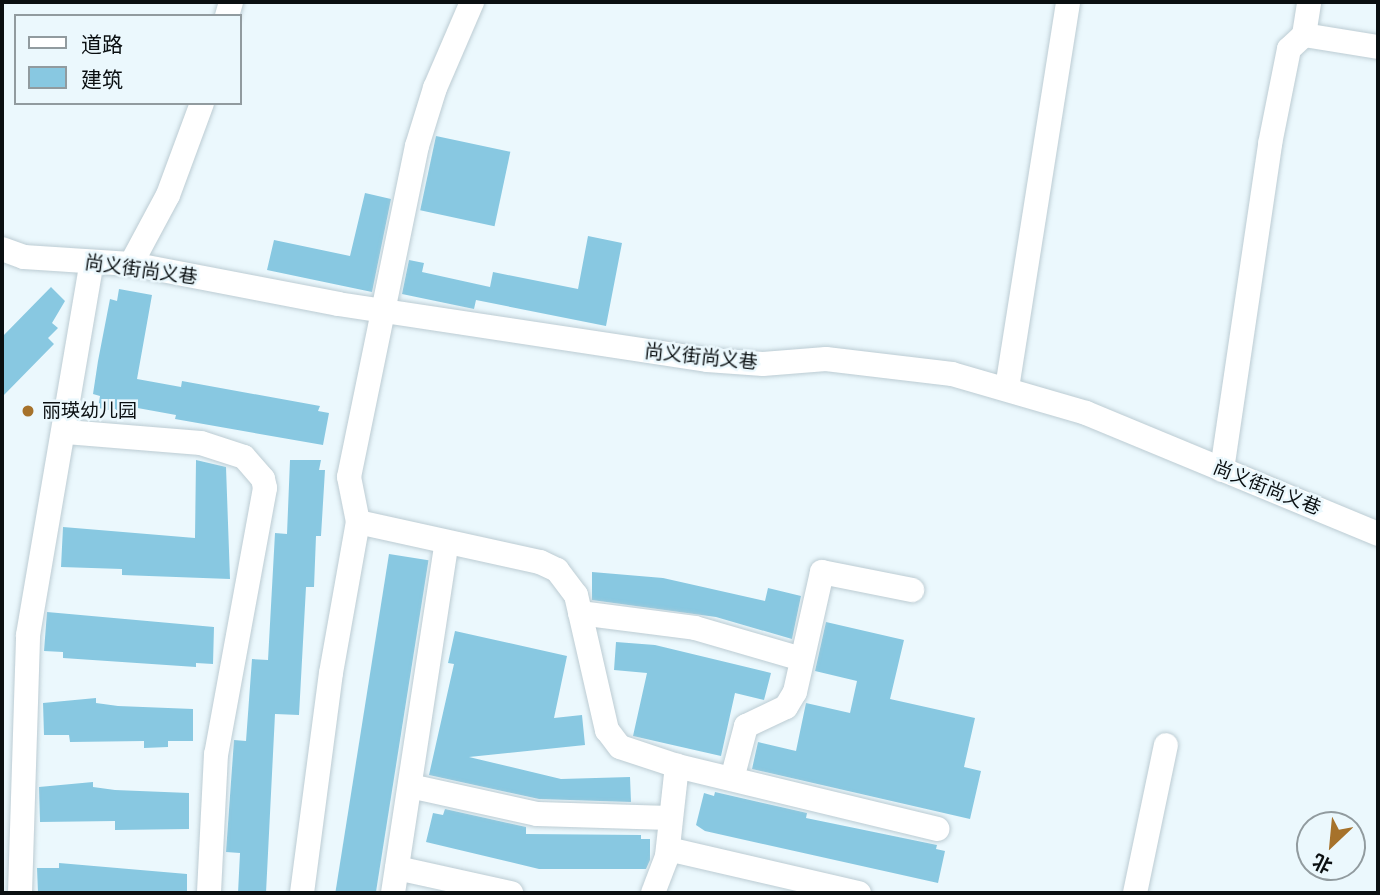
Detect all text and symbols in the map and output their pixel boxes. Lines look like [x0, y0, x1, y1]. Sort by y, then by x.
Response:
legend [14, 14, 242, 105]
text: 道路 [81, 32, 123, 57]
text: 建筑 [81, 67, 123, 92]
street label: 尚义街尚义巷 [83, 251, 199, 289]
street label: 尚义街尚义巷 [643, 340, 759, 374]
place label: 丽瑛幼儿园 [42, 400, 137, 422]
marker: 丽瑛幼儿园 [20, 403, 36, 419]
street label: 尚义街尚义巷 [1210, 456, 1324, 520]
north arrow [1296, 811, 1366, 881]
text: 北 [1309, 849, 1336, 878]

